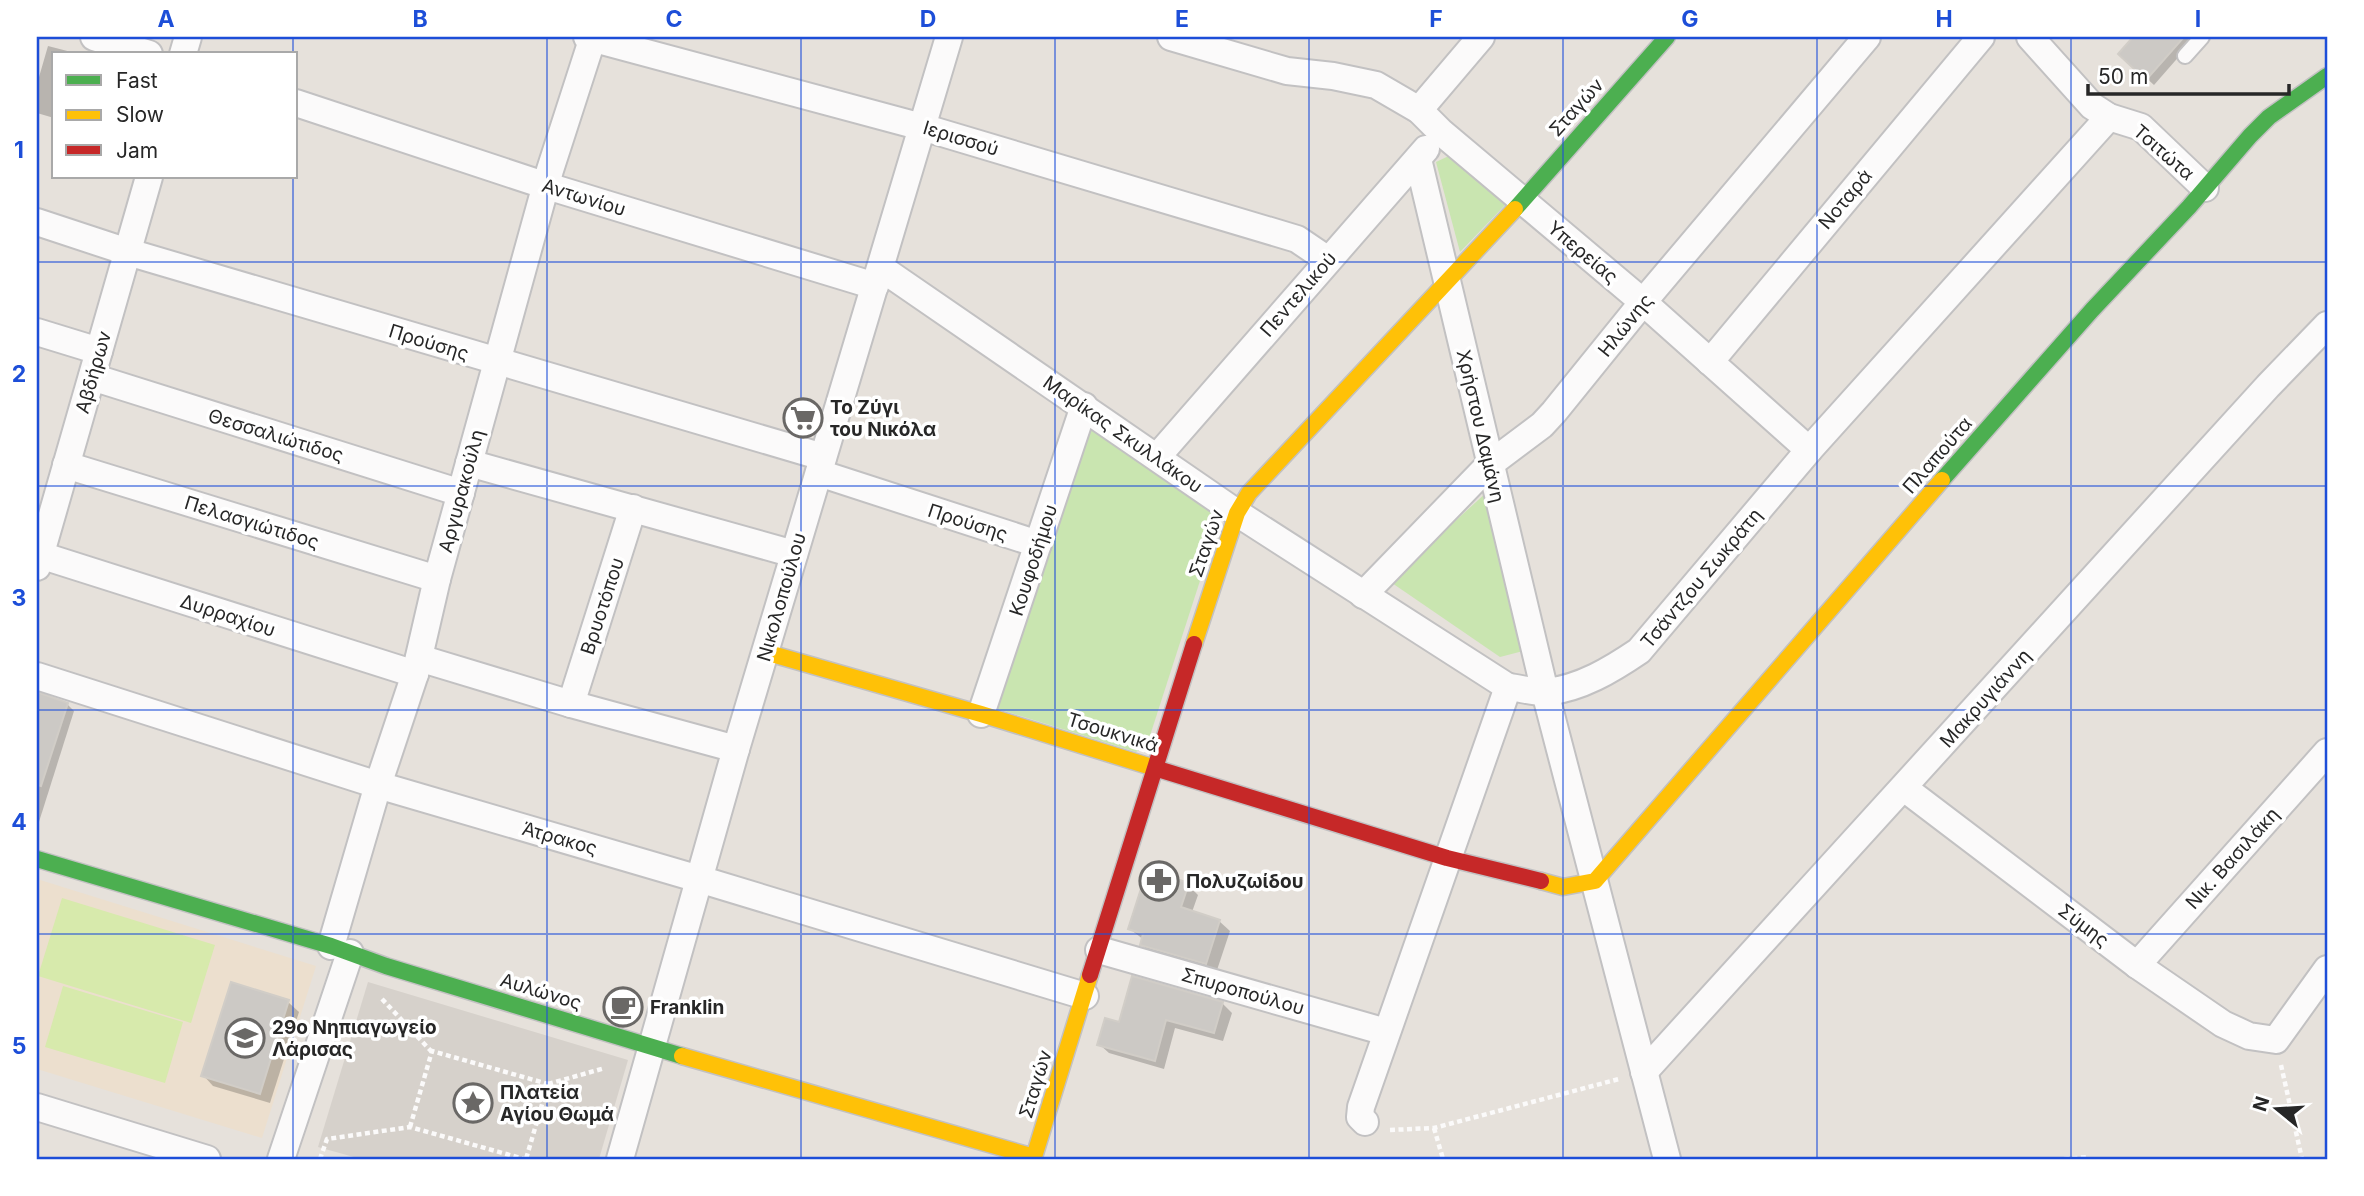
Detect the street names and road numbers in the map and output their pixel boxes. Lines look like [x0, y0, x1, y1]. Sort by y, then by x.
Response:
street label: Σταγών [1544, 74, 1608, 141]
street label: Ιερισσού [920, 116, 1001, 161]
street label: Τσιτώτα [2129, 120, 2199, 185]
street label: Νοταρά [1814, 165, 1877, 234]
street label: Αντωνίου [539, 174, 629, 221]
street label: Υπερείας [1543, 216, 1623, 288]
street label: Πεντελικού [1255, 247, 1341, 341]
street label: Ηλώνης [1593, 289, 1658, 361]
street label: Προύσης [386, 319, 472, 366]
street label: Αβδήρων [71, 328, 116, 416]
street label: Χρήστου Δαμάνη [1452, 347, 1509, 505]
street label: Μαρίκας Σκυλλάκου [1039, 371, 1207, 498]
street label: Θεσσαλιώτιδος [205, 404, 346, 467]
street label: Πλαπούτα [1898, 412, 1977, 498]
street label: Αργυρακούλη [434, 427, 489, 555]
street label: Πελασγιώτιδος [182, 491, 322, 554]
street label: Προύσης [925, 499, 1011, 546]
street label: Κουφοδήμου [1005, 502, 1062, 619]
street label: Τσάντζου Σωκράτη [1636, 504, 1767, 653]
street label: Σταγών [1184, 506, 1229, 580]
street label: Νικολοπούλου [752, 530, 811, 664]
street label: Βρυοτόπου [576, 555, 629, 658]
street label: Δυρραχίου [177, 589, 278, 642]
street label: Μακρυγιάννη [1935, 644, 2036, 752]
street label: Τσουκνικά [1065, 708, 1161, 757]
street label: Νικ. Βασιλάκη [2181, 803, 2284, 914]
street label: Άτρακος [520, 817, 600, 860]
street label: Σύμης [2054, 899, 2114, 952]
street label: Σπυροπούλου [1179, 963, 1307, 1020]
street label: Αυλώνος [497, 968, 584, 1015]
street label: Σταγών [1014, 1047, 1057, 1121]

